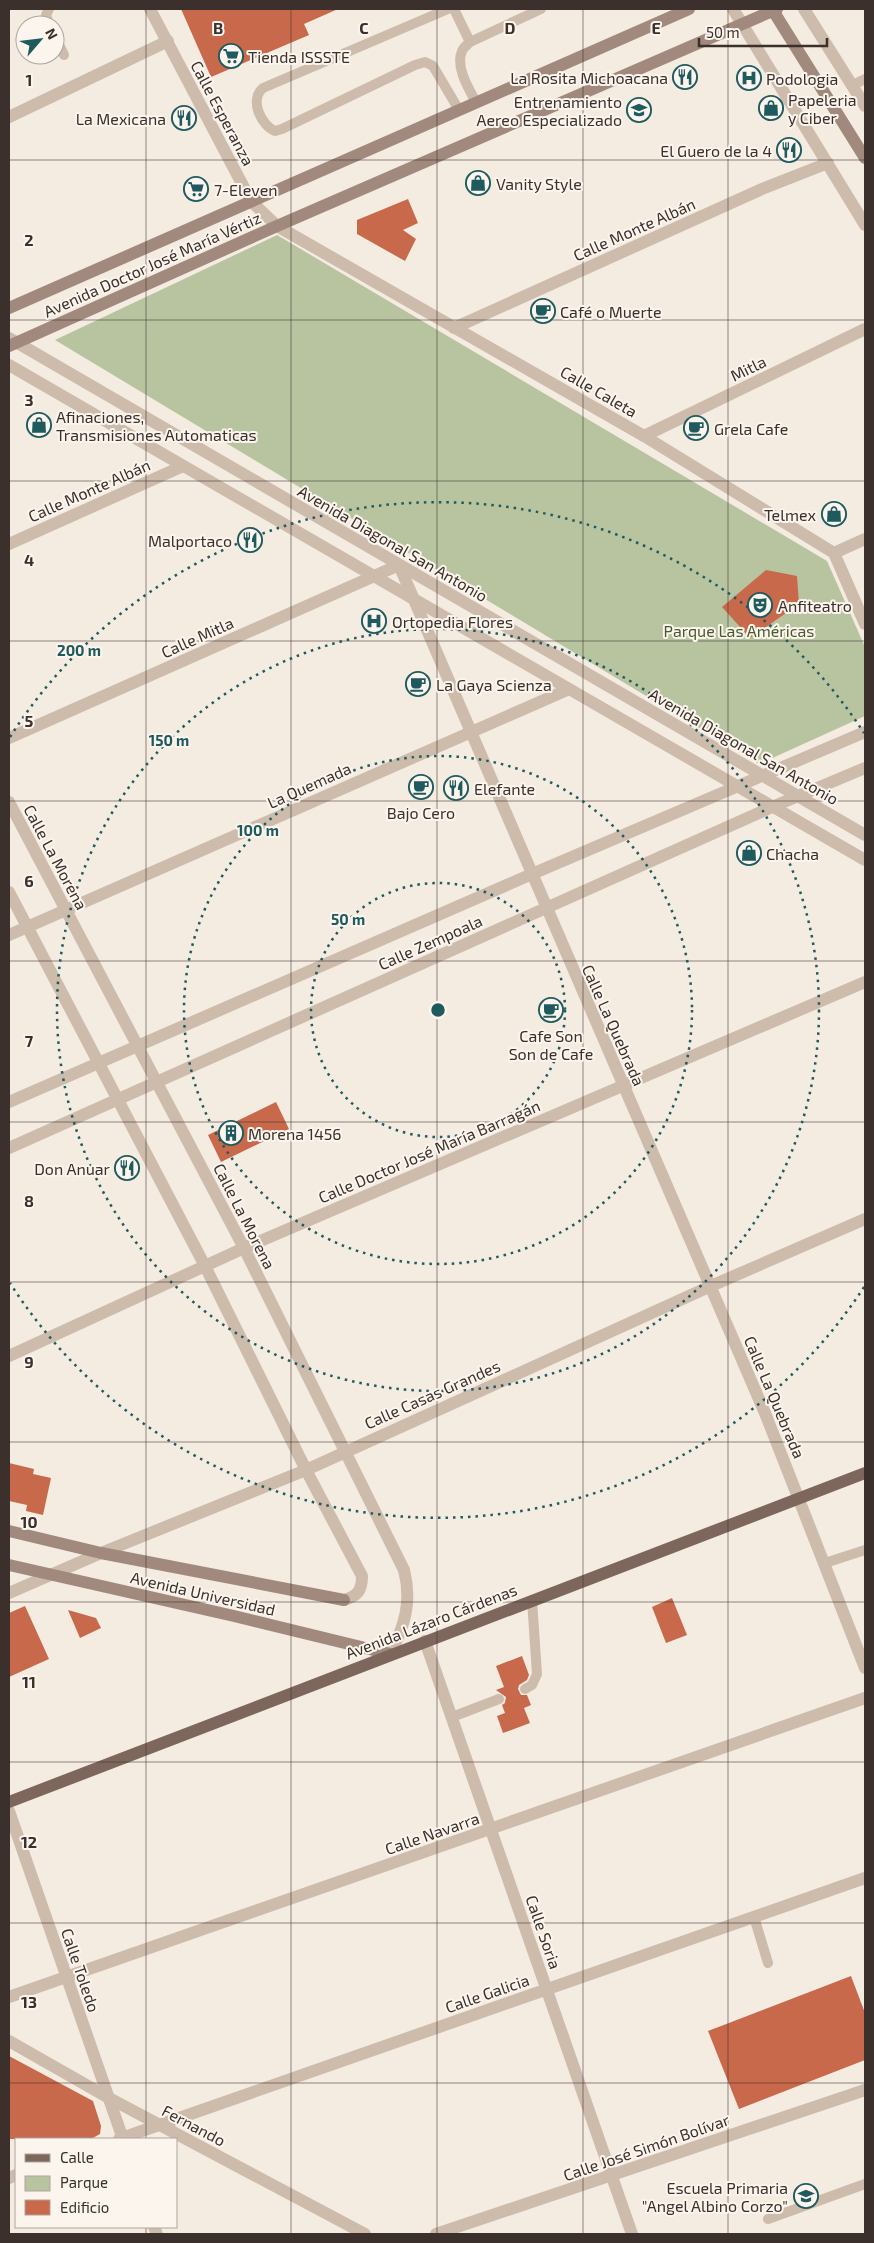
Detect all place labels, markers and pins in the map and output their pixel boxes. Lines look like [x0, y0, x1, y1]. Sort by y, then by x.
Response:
supermarket icon: Tienda ISSSTE [218, 43, 244, 69]
place label: Tienda ISSSTE [248, 47, 350, 66]
restaurant icon: La Rosita Michoacana [672, 64, 698, 90]
hospital icon: Podologia [736, 65, 762, 91]
place label: La Rosita Michoacana [510, 68, 668, 87]
place label: Podologia [766, 69, 838, 88]
place label: Papeleria y Ciber [788, 90, 857, 127]
place label: Entrenamiento Aereo Especializado [477, 92, 622, 129]
shop icon: Papeleria y Ciber [758, 95, 784, 121]
school or university icon: Entrenamiento Aereo Especializado [626, 97, 652, 123]
restaurant icon: La Mexicana [171, 105, 197, 131]
place label: La Mexicana [76, 109, 166, 128]
restaurant icon: El Guero de la 4 [776, 137, 802, 163]
place label: El Guero de la 4 [660, 141, 772, 160]
shop icon: Vanity Style [465, 170, 491, 196]
place label: Vanity Style [496, 174, 582, 193]
supermarket icon: 7-Eleven [183, 176, 209, 202]
place label: 7-Eleven [214, 180, 278, 199]
cafe icon: Café o Muerte [530, 298, 556, 324]
place label: Café o Muerte [560, 302, 662, 321]
place label: Afinaciones, Transmisiones Automaticas [56, 407, 257, 444]
shop icon: Afinaciones, Transmisiones Automaticas [26, 412, 52, 438]
cafe icon: Grela Cafe [683, 415, 709, 441]
place label: Grela Cafe [714, 419, 788, 438]
shop icon: Telmex [821, 501, 847, 527]
place label: Telmex [764, 505, 817, 524]
restaurant icon: Malportaco [237, 527, 263, 553]
place label: Malportaco [148, 531, 232, 550]
theatre icon: Anfiteatro [747, 592, 773, 618]
place label: Anfiteatro [778, 596, 852, 615]
hospital icon: Ortopedia Flores [361, 608, 387, 634]
place label: Ortopedia Flores [392, 612, 513, 631]
cafe icon: La Gaya Scienza [405, 671, 431, 697]
place label: La Gaya Scienza [436, 675, 552, 694]
cafe icon: Bajo Cero [408, 774, 434, 800]
restaurant icon: Elefante [443, 775, 469, 801]
place label: Elefante [474, 779, 535, 798]
place label: Bajo Cero [387, 803, 455, 823]
shop icon: Chacha [736, 840, 762, 866]
place label: Chacha [766, 844, 819, 863]
cafe icon: Cafe Son Son de Cafe [538, 997, 564, 1023]
centre of rings [429, 1001, 447, 1019]
place label: Cafe Son Son de Cafe [509, 1026, 593, 1063]
building icon: Morena 1456 [218, 1120, 244, 1146]
place label: Morena 1456 [248, 1124, 342, 1143]
restaurant icon: Don Anuar [114, 1155, 140, 1181]
place label: Don Anuar [34, 1159, 111, 1178]
place label: Escuela Primaria "Angel Albino Corzo" [642, 2178, 788, 2215]
school or university icon: Escuela Primaria "Angel Albino Corzo" [793, 2183, 819, 2209]

